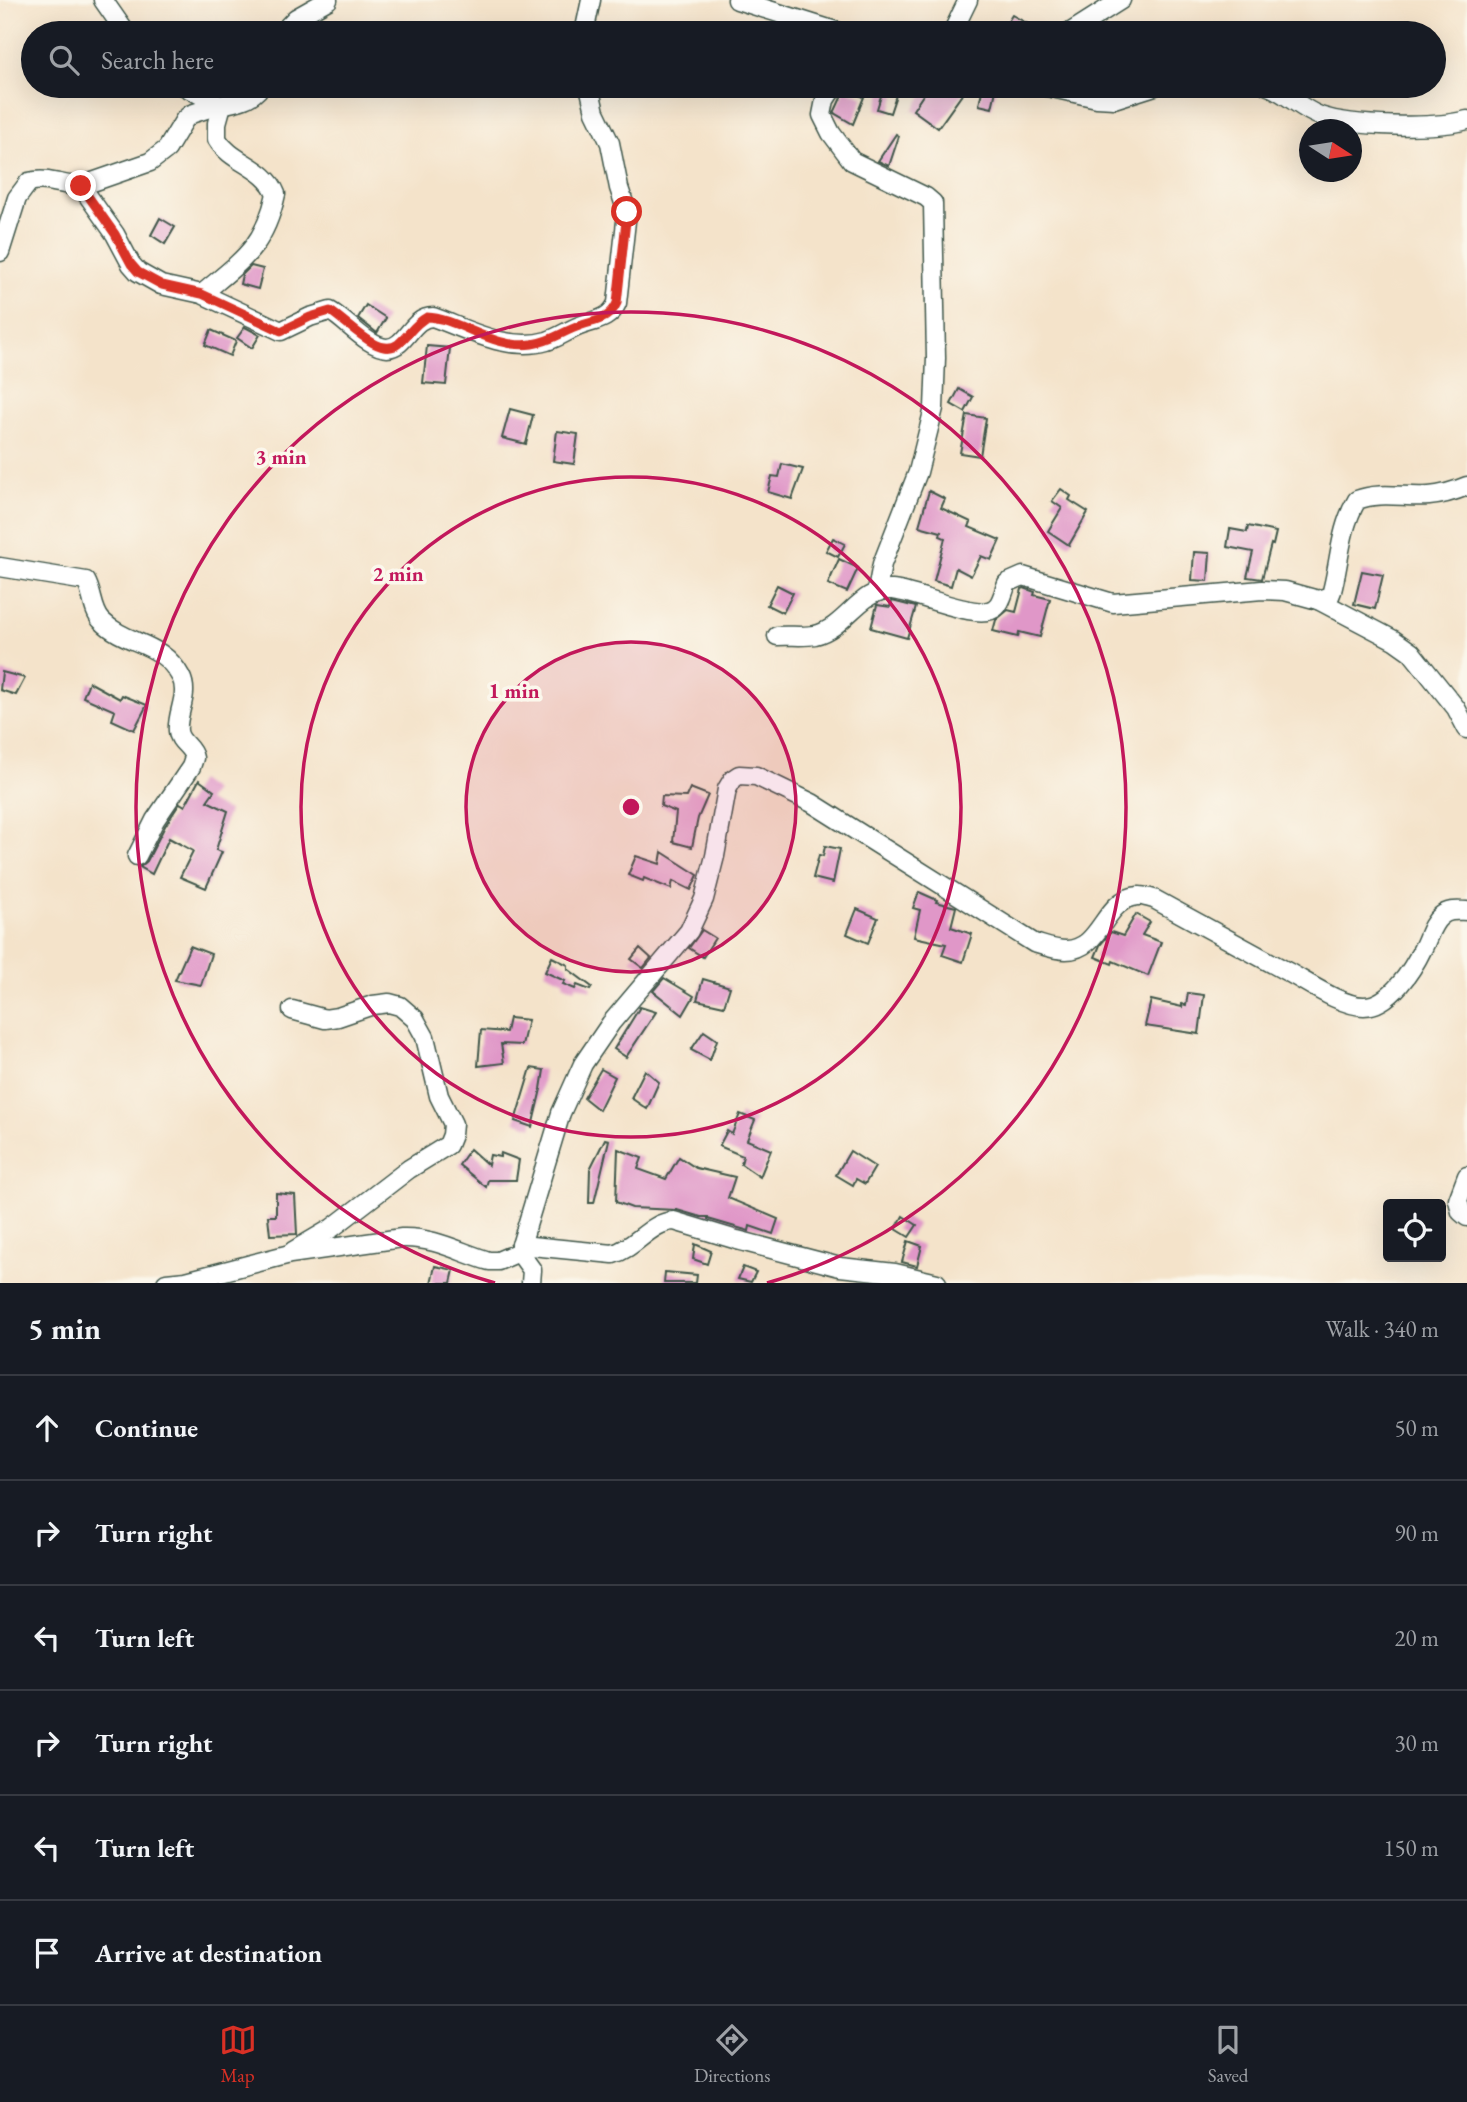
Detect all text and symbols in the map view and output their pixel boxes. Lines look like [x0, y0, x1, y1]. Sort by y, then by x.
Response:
search box [21, 21, 1446, 98]
icon: search [45, 41, 83, 79]
text: Search here [101, 43, 214, 77]
north arrow [1299, 119, 1362, 182]
route end [65, 170, 96, 201]
route start [611, 196, 642, 227]
text: 3 min [255, 443, 307, 470]
text: 2 min [372, 560, 424, 587]
text: 1 min [488, 677, 540, 704]
centre of rings [619, 795, 643, 819]
map controls [1383, 1199, 1446, 1262]
button: locate [1383, 1199, 1446, 1262]
text: 5 min [28, 1309, 101, 1348]
text: Walk · 340 m [1325, 1314, 1439, 1344]
icon: ahead [28, 1409, 66, 1447]
text: Continue [95, 1411, 198, 1445]
text: 50 m [1394, 1413, 1439, 1443]
icon: right [28, 1514, 66, 1552]
text: Turn right [95, 1516, 213, 1550]
text: 90 m [1394, 1518, 1439, 1548]
icon: left [28, 1619, 66, 1657]
text: Turn left [95, 1621, 194, 1655]
text: 20 m [1394, 1623, 1439, 1653]
icon: right [28, 1724, 66, 1762]
text: Turn right [95, 1726, 213, 1760]
text: 30 m [1394, 1728, 1439, 1758]
icon: left [28, 1829, 66, 1867]
text: Turn left [95, 1831, 194, 1865]
text: 150 m [1383, 1833, 1439, 1863]
icon: arrive [28, 1934, 66, 1972]
text: Arrive at destination [95, 1936, 322, 1970]
tab: Map [219, 2021, 257, 2088]
tab: Directions [694, 2021, 770, 2088]
tab: Saved [1208, 2021, 1248, 2088]

